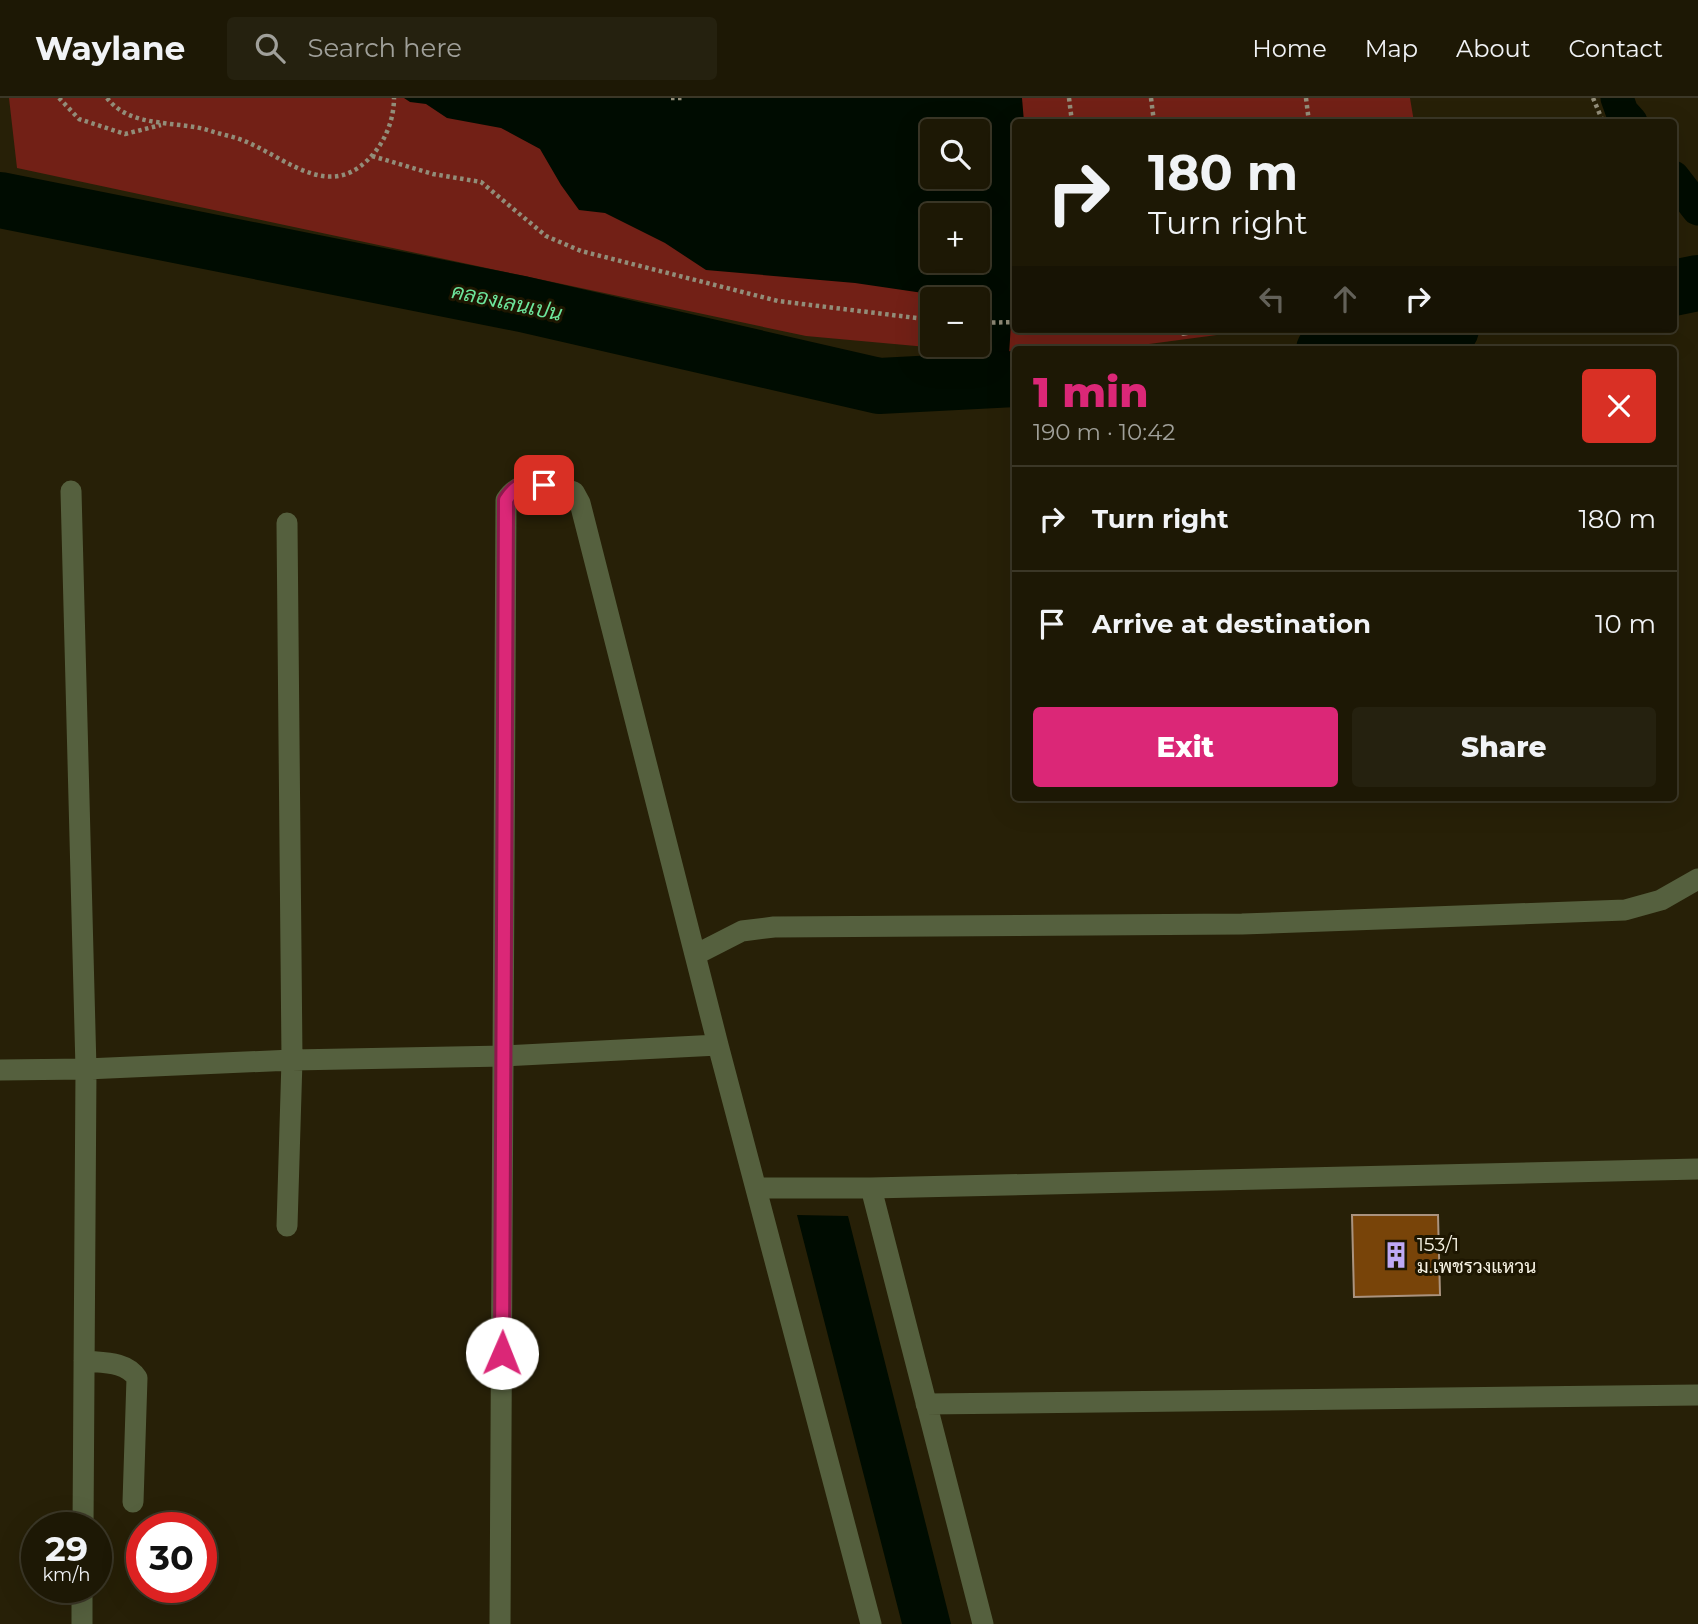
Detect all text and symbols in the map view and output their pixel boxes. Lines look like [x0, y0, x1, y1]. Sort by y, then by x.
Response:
search box [227, 17, 717, 80]
text: Waylane [35, 28, 185, 68]
icon: search [251, 29, 289, 67]
text: Search here [307, 32, 462, 64]
text: Home [1252, 34, 1327, 63]
text: Map [1365, 34, 1418, 63]
text: About [1456, 34, 1530, 63]
text: Contact [1568, 34, 1663, 63]
map controls [920, 119, 990, 357]
button: search [920, 119, 990, 189]
text: 180 m [1148, 143, 1298, 202]
icon: right [1033, 147, 1124, 238]
button: + [920, 203, 990, 273]
text: Turn right [1148, 203, 1308, 242]
water label: คลองเลนเปน [449, 278, 565, 326]
icon: left [1253, 280, 1291, 318]
icon: ahead [1326, 280, 1364, 318]
icon: right [1399, 280, 1437, 318]
button: − [920, 287, 990, 357]
text: 1 min [1033, 366, 1149, 418]
button: close [1582, 369, 1656, 443]
text: 190 m · 10:42 [1033, 418, 1175, 446]
pin [514, 455, 574, 515]
icon: arrive [525, 466, 563, 504]
icon: right [1033, 500, 1071, 538]
text: Turn right [1092, 503, 1228, 535]
text: 180 m [1578, 503, 1656, 535]
icon: arrive [1033, 605, 1071, 643]
text: Arrive at destination [1092, 608, 1371, 640]
text: 10 m [1595, 608, 1656, 640]
button: Exit [1033, 707, 1338, 787]
button: Share [1352, 707, 1656, 787]
place label: 153/1 ม.เพชรวงแหวน [1417, 1233, 1536, 1278]
building icon: 153/1 ม.เพชรวงแหวน [1381, 1240, 1411, 1270]
position arrow [465, 1316, 539, 1390]
speed limit sign: 30 [126, 1512, 217, 1603]
text: 29 [45, 1527, 88, 1570]
text: km/h [42, 1564, 91, 1586]

